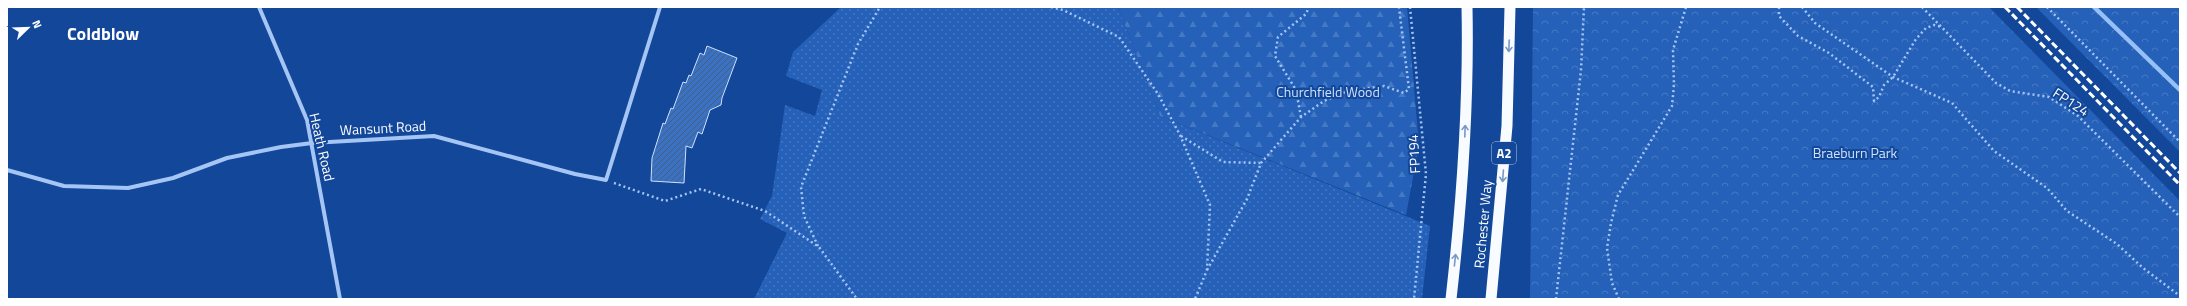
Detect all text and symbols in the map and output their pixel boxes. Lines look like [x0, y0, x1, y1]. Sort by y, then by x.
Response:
north arrow [8, 8, 48, 48]
text: N [28, 17, 46, 31]
district label: Coldblow [67, 20, 139, 47]
one-way arrow [1505, 39, 1513, 52]
park label: Churchfield Wood [1276, 81, 1380, 102]
street label: FP124 [2049, 82, 2094, 121]
street label: Heath Road [304, 111, 341, 183]
street label: Wansunt Road [339, 115, 427, 140]
one-way arrow [1462, 125, 1469, 138]
street label: FP194 [1402, 134, 1425, 174]
road number: A2 [1492, 142, 1516, 164]
park label: Braeburn Park [1813, 142, 1898, 163]
one-way arrow [1499, 169, 1506, 182]
street label: Rochester Way [1468, 179, 1497, 269]
one-way arrow [1452, 254, 1459, 267]

